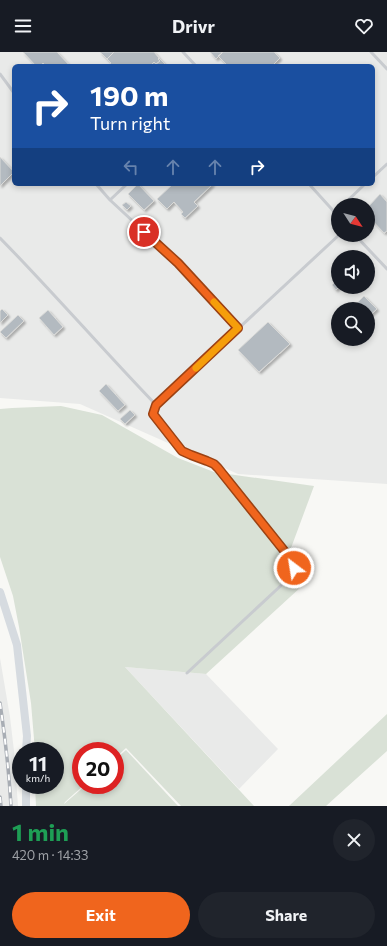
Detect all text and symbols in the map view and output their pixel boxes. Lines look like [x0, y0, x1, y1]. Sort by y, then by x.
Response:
icon: menu [12, 15, 34, 37]
text: Drivr [172, 15, 215, 37]
icon: heart [353, 15, 375, 37]
text: 190 m [90, 78, 168, 112]
icon: right [24, 80, 76, 132]
text: Turn right [90, 112, 170, 134]
icon: left [120, 156, 142, 178]
icon: ahead [162, 156, 184, 178]
icon: ahead [204, 156, 226, 178]
icon: right [246, 156, 268, 178]
north arrow [331, 198, 375, 242]
map controls [331, 198, 375, 346]
pin [127, 215, 161, 249]
icon: arrive [133, 221, 155, 243]
button: sound [331, 250, 375, 294]
button: search [331, 302, 375, 346]
position arrow [273, 547, 315, 589]
speed limit sign: 20 [72, 742, 124, 794]
text: 11 [29, 751, 47, 775]
text: km/h [26, 772, 50, 784]
text: 1 min [12, 817, 69, 846]
button: close [333, 819, 375, 861]
text: 420 m · 14:33 [12, 847, 88, 863]
button: Exit [12, 892, 190, 938]
button: Share [198, 892, 375, 938]

